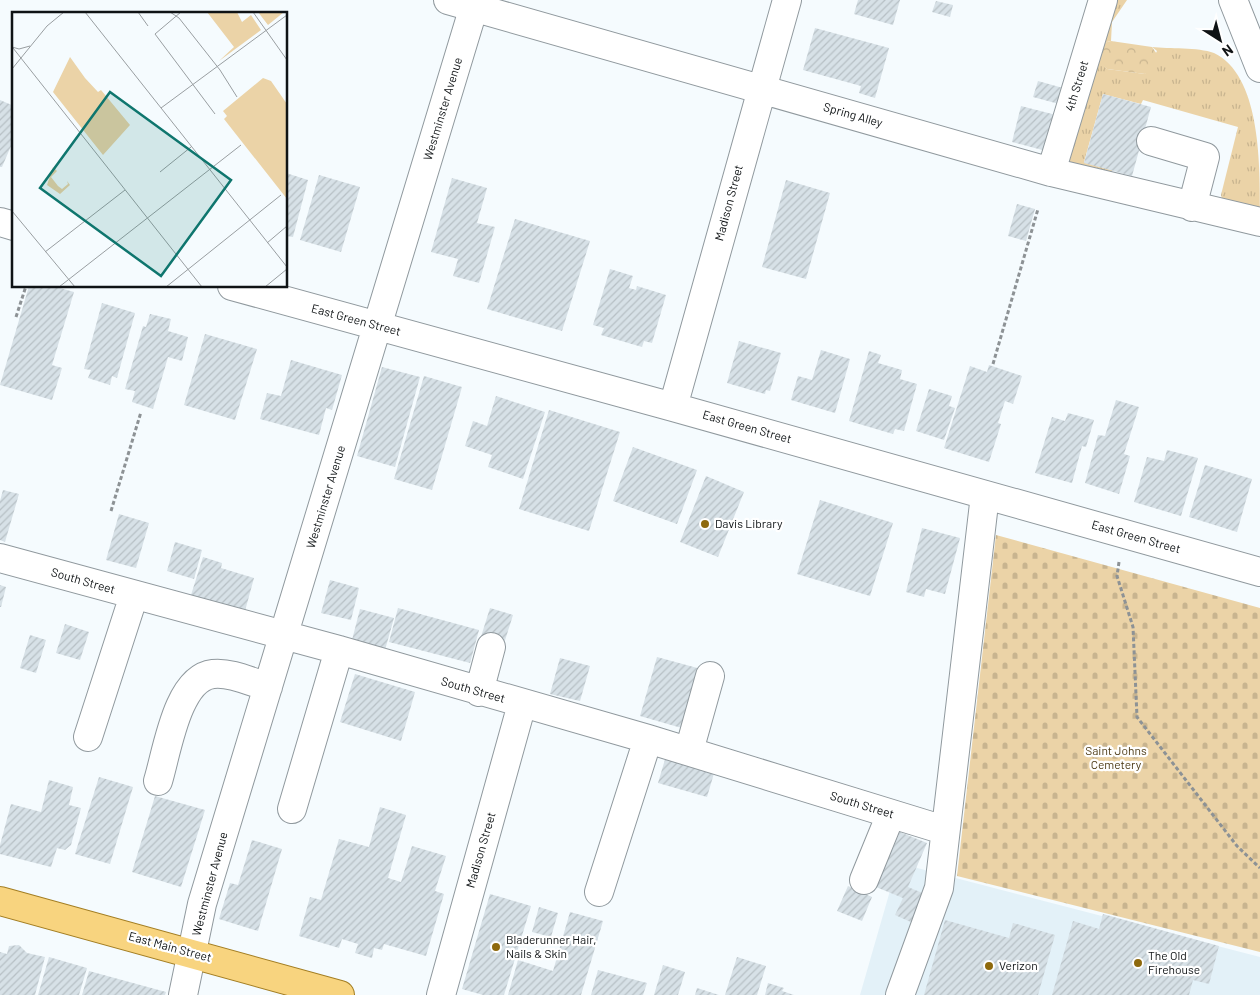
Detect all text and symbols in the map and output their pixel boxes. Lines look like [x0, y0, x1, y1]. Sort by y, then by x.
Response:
inset map [12, 12, 288, 288]
north arrow [1195, 15, 1245, 65]
text: N [1219, 41, 1237, 61]
street label: Westminster Avenue [420, 55, 464, 162]
street label: 4th Street [1062, 59, 1090, 113]
street label: Spring Alley [822, 99, 885, 129]
street label: Madison Street [711, 163, 745, 242]
street label: East Green Street [310, 300, 403, 338]
street label: East Green Street [701, 407, 793, 445]
street label: Westminster Avenue [303, 443, 347, 550]
place label: Davis Library [715, 516, 783, 530]
street label: East Green Street [1090, 517, 1182, 555]
marker: Davis Library [699, 518, 711, 530]
street label: South Street [50, 564, 117, 596]
street label: South Street [440, 673, 507, 705]
park label: Saint Johns Cemetery [1085, 743, 1147, 771]
street label: South Street [829, 788, 896, 820]
street label: Madison Street [463, 810, 498, 889]
street label: Westminster Avenue [188, 830, 230, 937]
street label: East Main Street [127, 928, 213, 964]
place label: Bladerunner Hair, Nails & Skin [506, 932, 596, 960]
marker: Bladerunner Hair, Nails & Skin [490, 941, 502, 953]
place label: The Old Firehouse [1148, 948, 1200, 976]
marker: The Old Firehouse [1132, 957, 1144, 969]
place label: Verizon [999, 958, 1038, 972]
marker: Verizon [983, 960, 995, 972]

